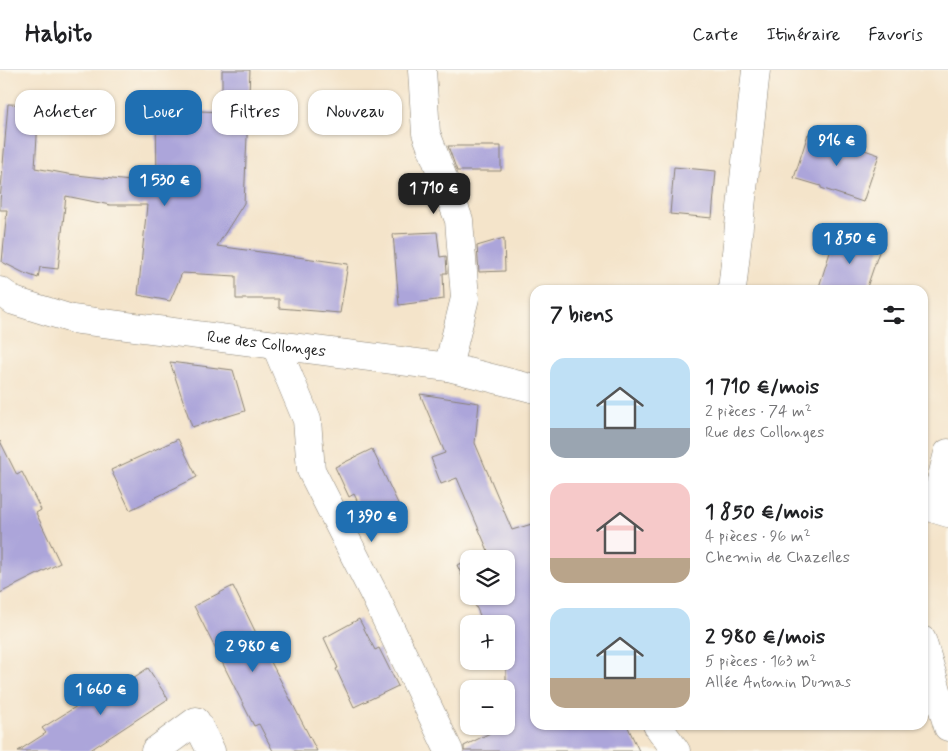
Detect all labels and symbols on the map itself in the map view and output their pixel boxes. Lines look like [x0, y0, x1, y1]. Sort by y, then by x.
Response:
pin: 916 € [802, 124, 872, 167]
pin: 1 530 € [119, 164, 211, 207]
pin: 1 710 € [388, 172, 480, 215]
pin: 1 850 € [804, 222, 896, 265]
street label: Rue des Collonges [206, 326, 327, 362]
pin: 1 390 € [326, 500, 418, 543]
pin: 2 980 € [207, 630, 299, 673]
pin: 1 660 € [55, 674, 147, 716]

